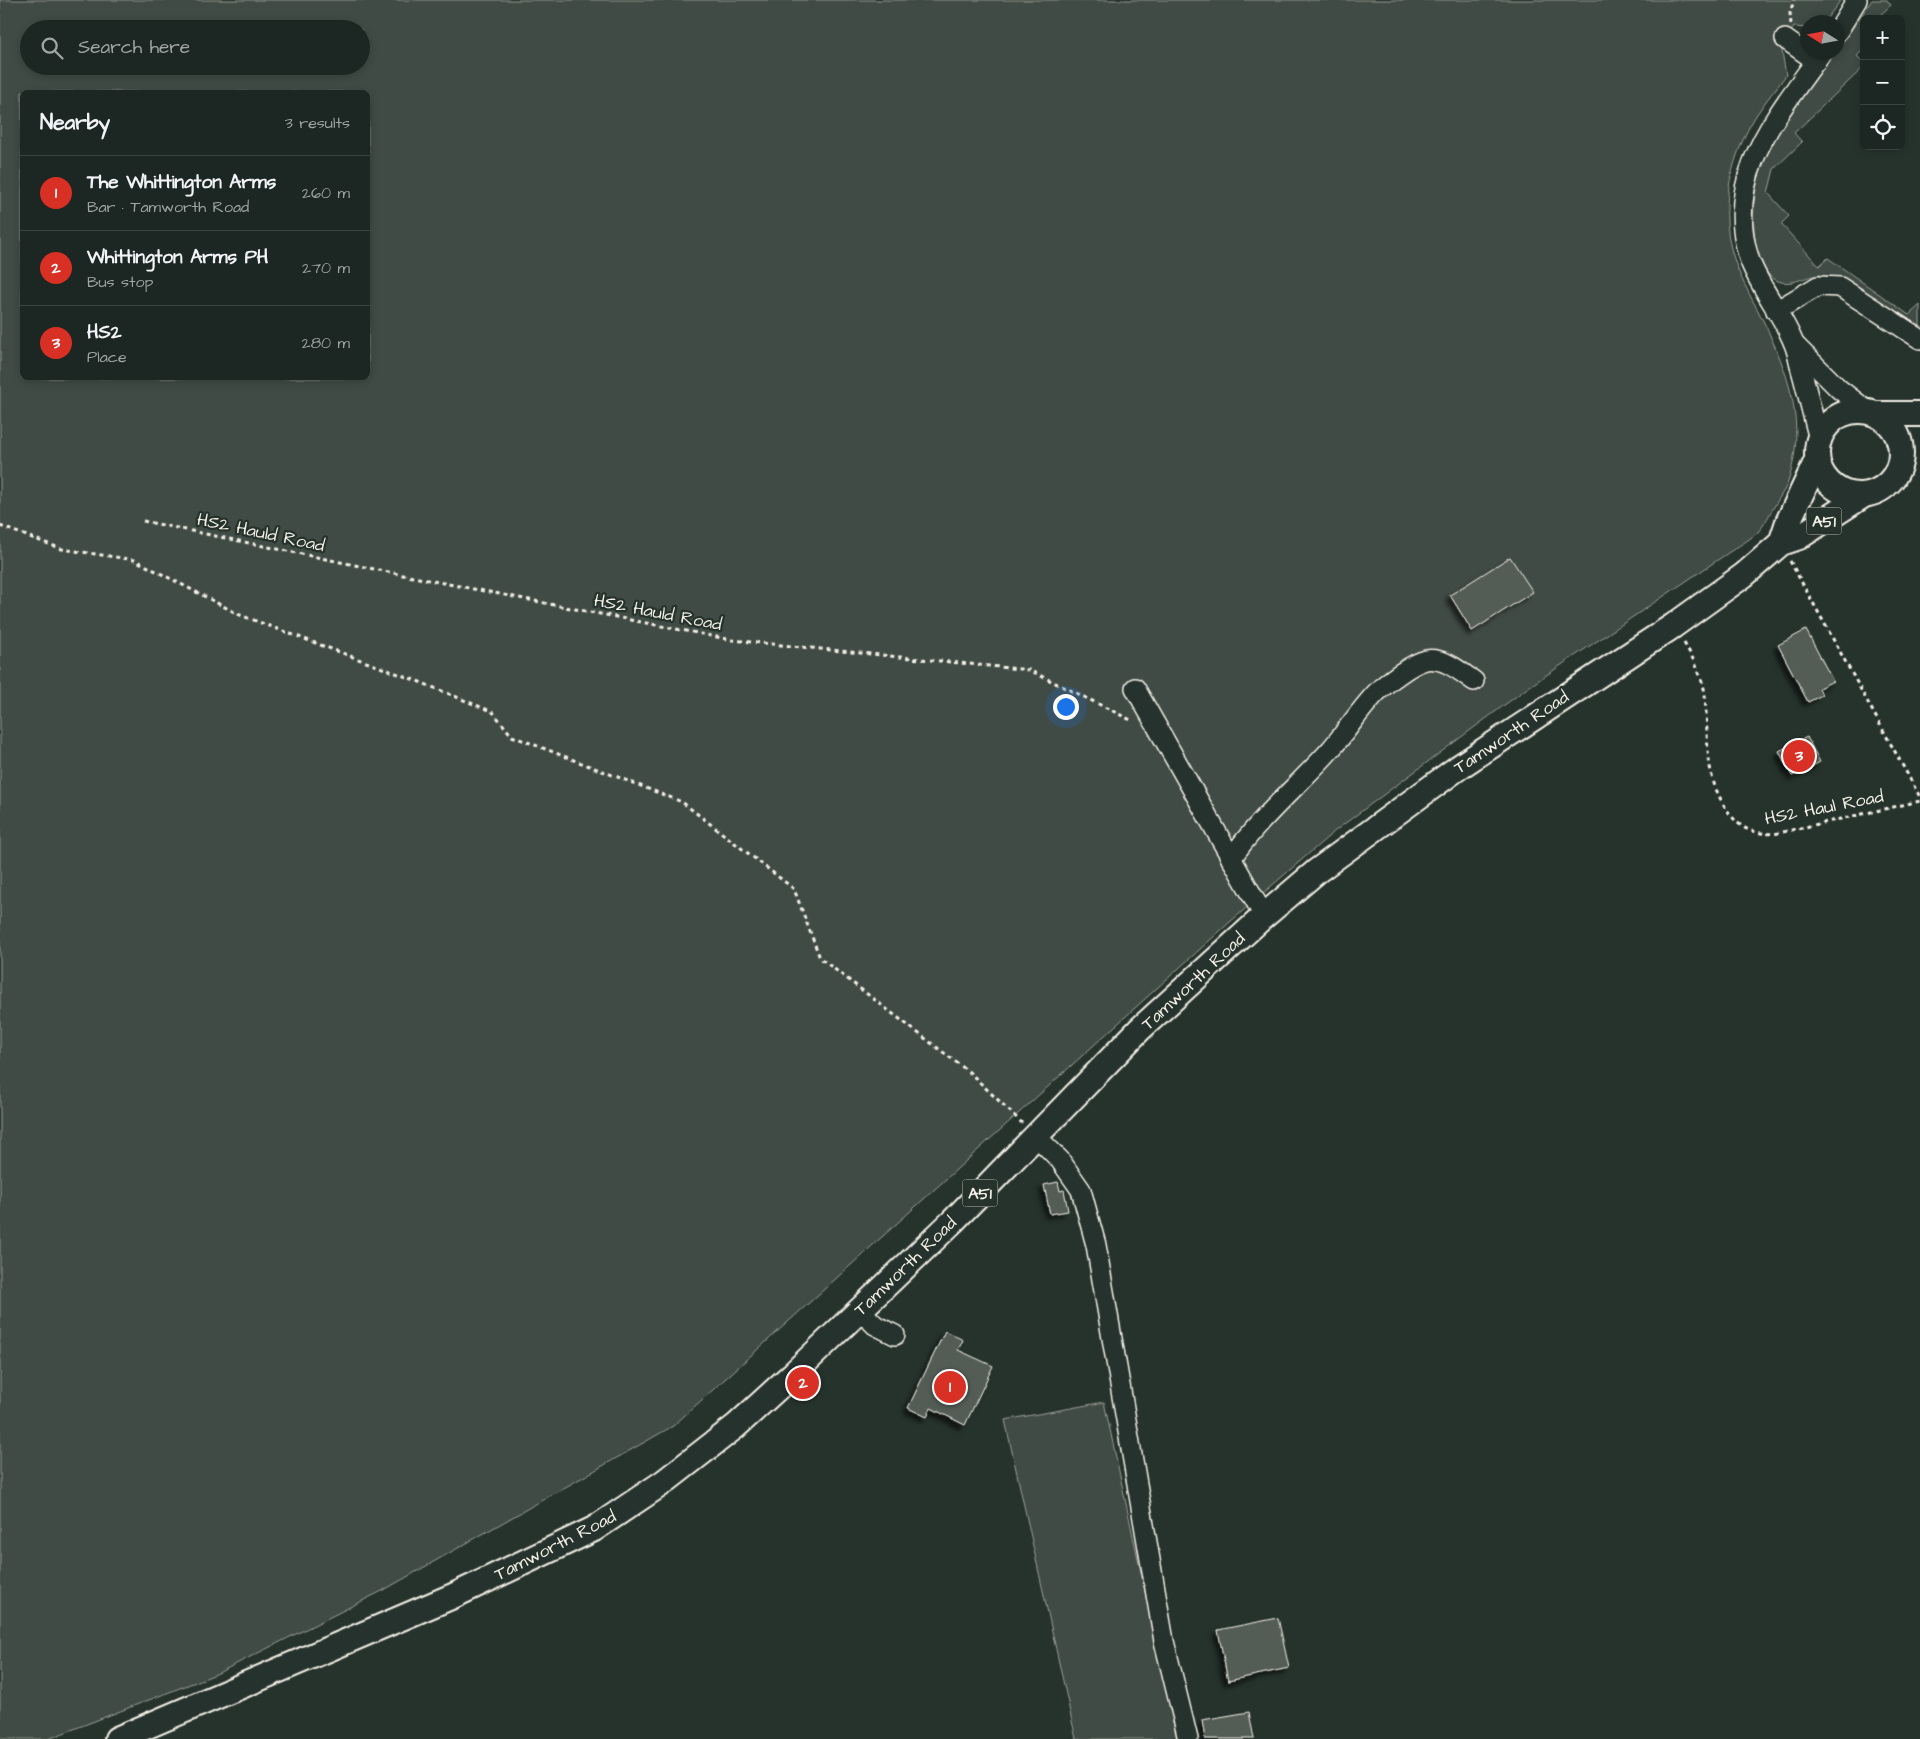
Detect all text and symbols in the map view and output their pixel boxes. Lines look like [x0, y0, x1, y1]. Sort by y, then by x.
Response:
north arrow [1800, 15, 1845, 60]
map controls [1860, 15, 1905, 150]
button: + [1860, 15, 1905, 60]
search box [20, 20, 370, 75]
icon: search [38, 34, 66, 62]
text: Search here [78, 34, 190, 61]
button: − [1860, 60, 1905, 105]
button: locate [1860, 105, 1905, 150]
text: Nearby [40, 108, 110, 137]
text: 3 results [285, 112, 350, 134]
text: The Whittington Arms [87, 169, 276, 196]
text: 1 [55, 182, 57, 204]
text: 260 m [302, 182, 350, 204]
text: Bar · Tamworth Road [87, 196, 249, 218]
text: Whittington Arms PH [87, 244, 268, 271]
text: 2 [51, 257, 61, 279]
text: 270 m [302, 257, 350, 279]
text: Bus stop [87, 271, 153, 293]
text: HS2 [87, 319, 122, 346]
text: 3 [52, 332, 60, 354]
text: 280 m [302, 332, 350, 354]
text: Place [87, 346, 127, 368]
street label: HS2 Hauld Road [195, 507, 327, 558]
road number: A51 [1806, 508, 1842, 534]
street label: HS2 Hauld Road [592, 588, 724, 637]
street label: Tamworth Road [1449, 685, 1574, 780]
your location [1053, 694, 1079, 720]
pin: 3 [1783, 737, 1815, 775]
street label: HS2 Haul Road [1763, 784, 1886, 831]
street label: Tamworth Road [1136, 927, 1251, 1036]
road number: A51 [962, 1180, 998, 1206]
street label: Tamworth Road [849, 1211, 962, 1322]
pin: 2 [787, 1364, 819, 1402]
pin: 1 [934, 1368, 966, 1406]
street label: Tamworth Road [490, 1504, 620, 1587]

